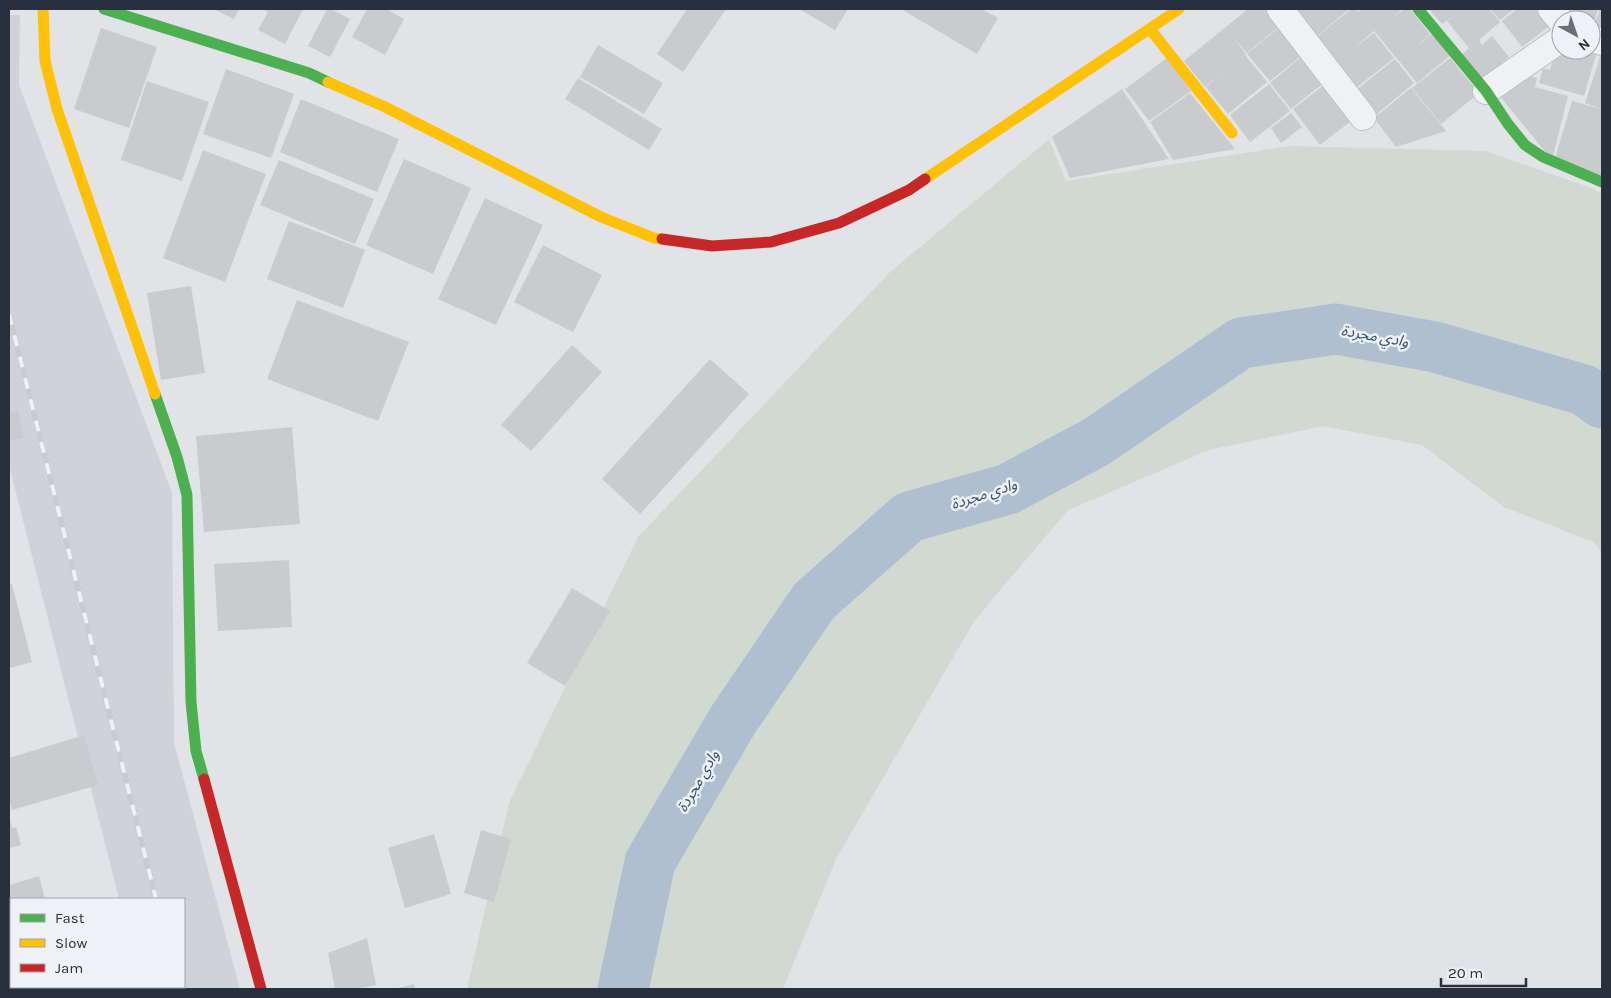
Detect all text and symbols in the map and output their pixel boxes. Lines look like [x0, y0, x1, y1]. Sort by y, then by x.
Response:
north arrow [1551, 10, 1601, 60]
text: N [1575, 35, 1593, 54]
water label: وادي مجردة [1339, 321, 1410, 353]
water label: وادي مجردة [949, 475, 1020, 515]
water label: وادي مجردة [673, 747, 725, 816]
legend [10, 898, 185, 988]
text: Fast [55, 909, 85, 927]
text: Slow [55, 934, 87, 952]
scale bar [1441, 956, 1526, 988]
text: Jam [55, 959, 83, 977]
text: 20 m [1448, 964, 1483, 982]

